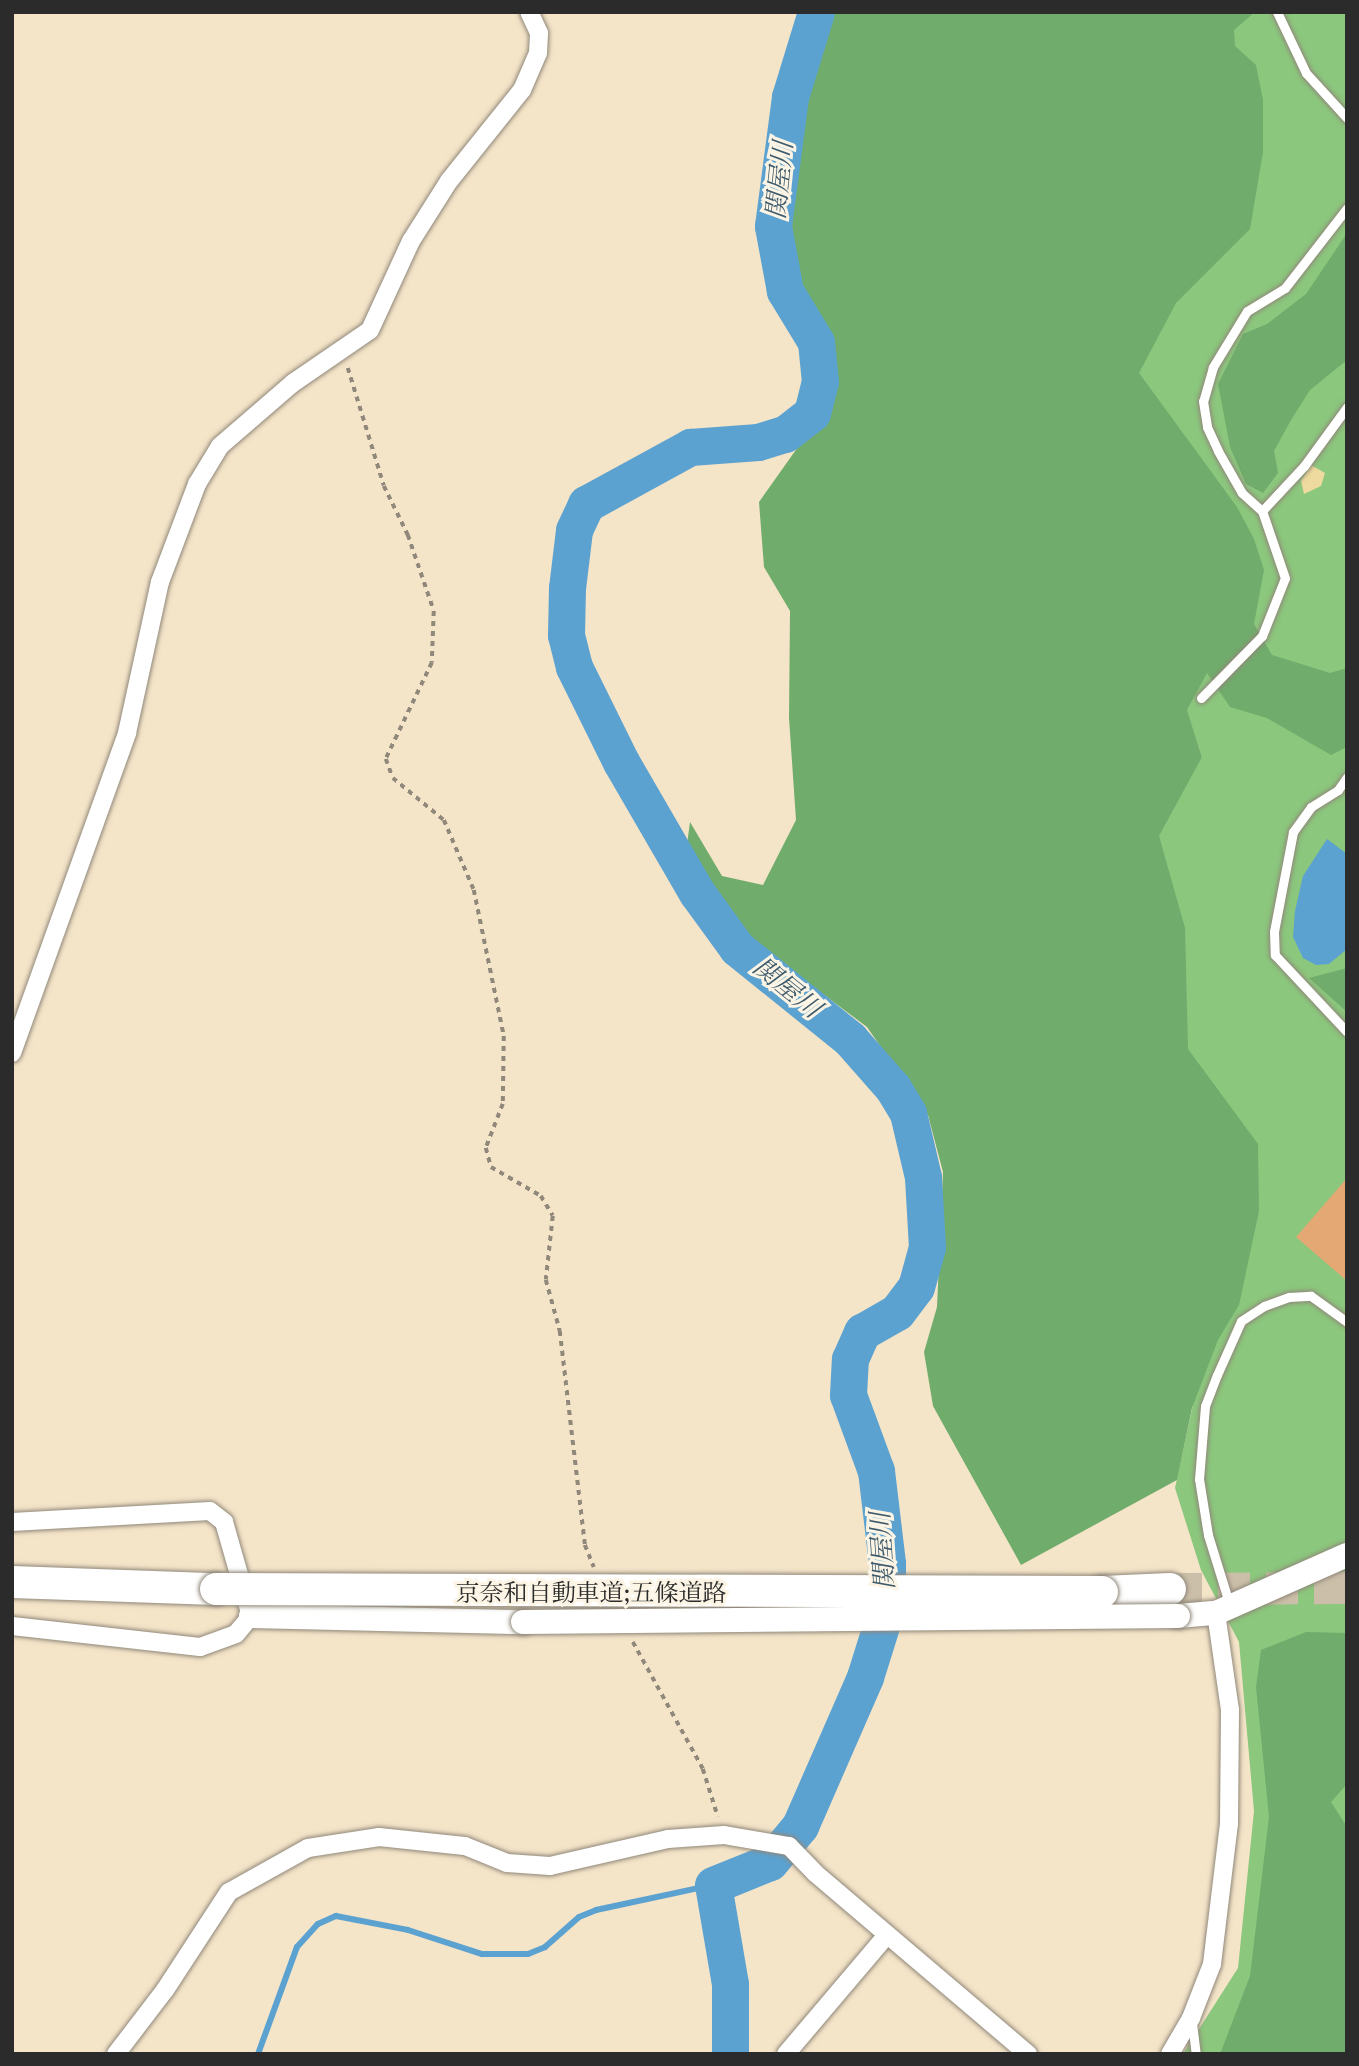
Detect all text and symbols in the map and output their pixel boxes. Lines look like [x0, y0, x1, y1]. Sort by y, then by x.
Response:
water label: 関屋川 [760, 140, 800, 220]
water label: 関屋川 [747, 951, 827, 1025]
water label: 関屋川 [865, 1511, 901, 1591]
street label: 京奈和自動車道;五條道路 [456, 1579, 726, 1607]

